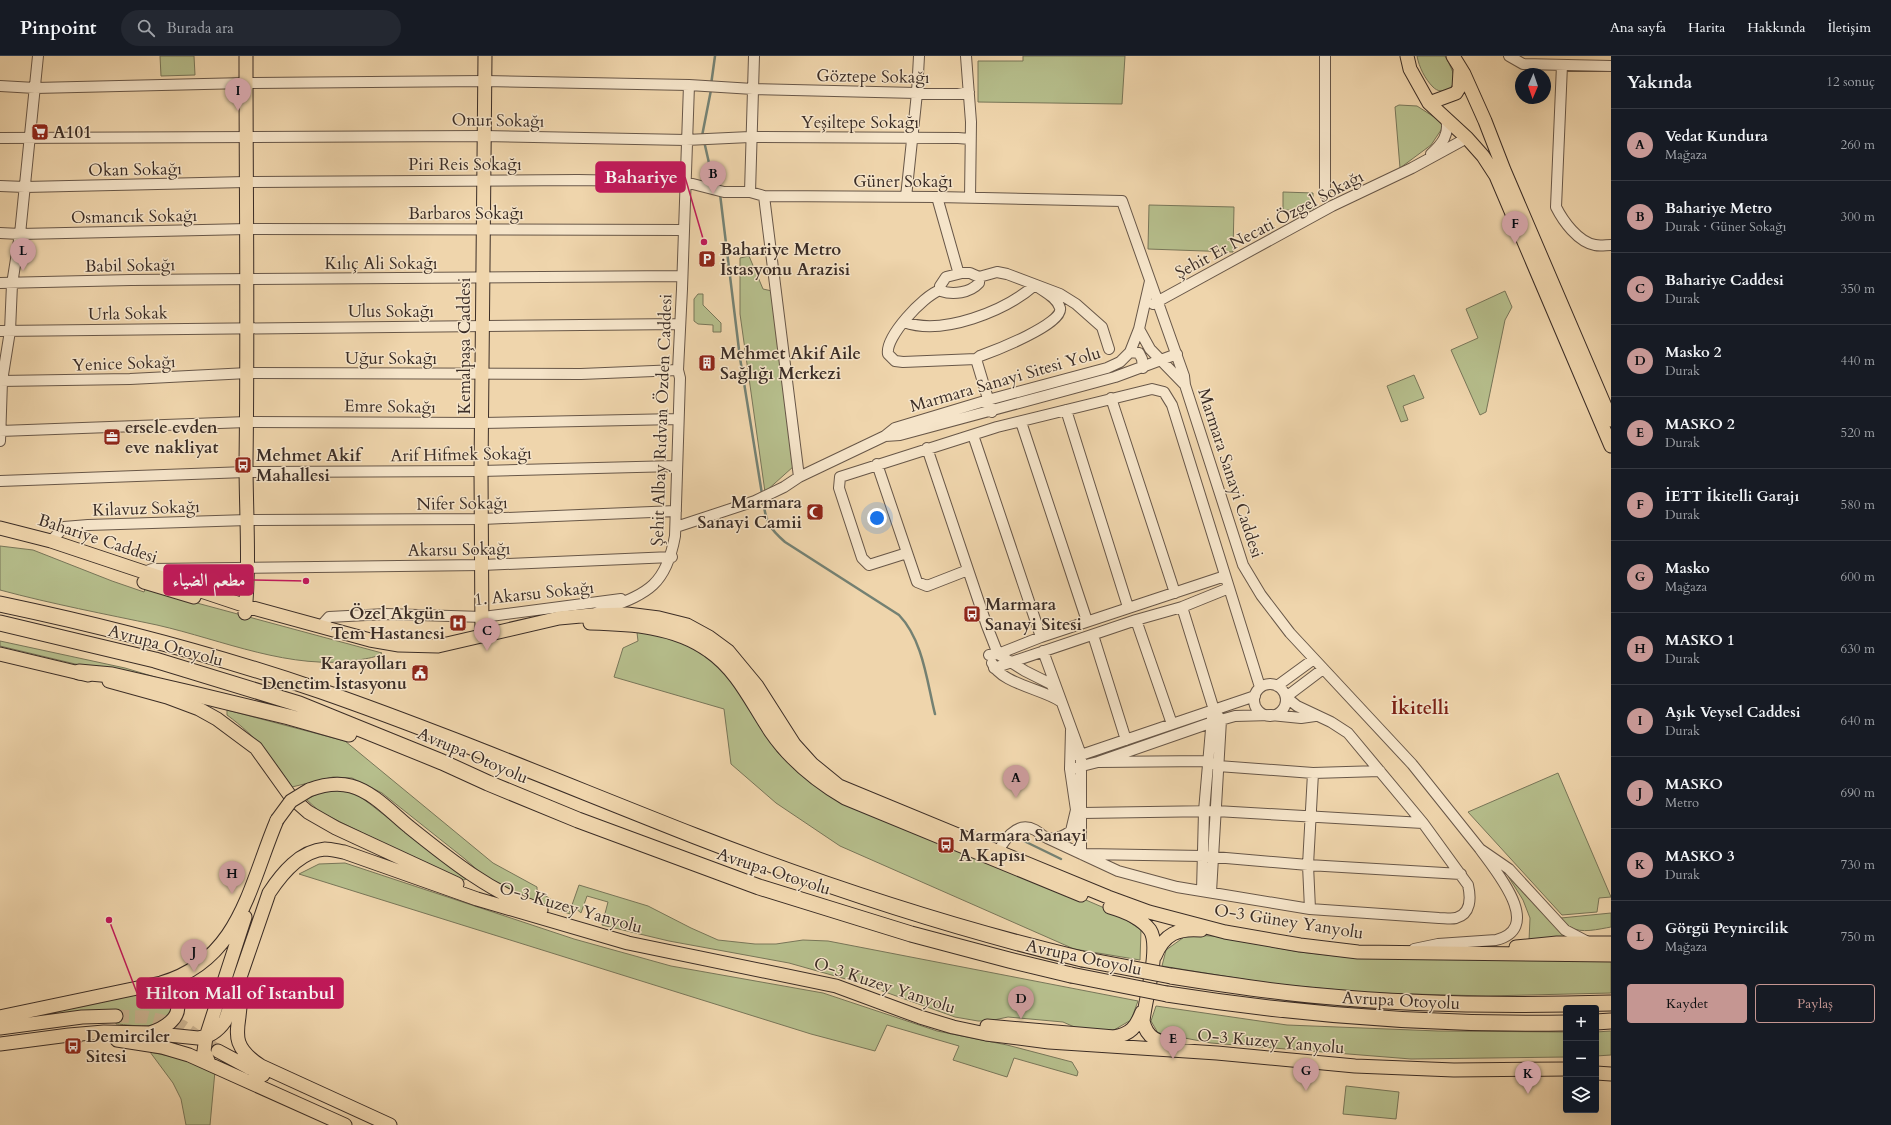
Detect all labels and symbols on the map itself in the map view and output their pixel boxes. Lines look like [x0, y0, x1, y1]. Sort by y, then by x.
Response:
street label: Göztepe Sokağı [816, 64, 930, 89]
north arrow [1515, 68, 1551, 104]
pin: I [225, 78, 251, 111]
street label: Onur Sokağı [451, 108, 545, 133]
street label: Yeşiltepe Sokağı [801, 111, 919, 134]
place label: A101 [53, 121, 92, 144]
supermarket icon: A101 [30, 122, 50, 142]
street label: Piri Reis Sokağı [408, 153, 522, 176]
street label: Okan Sokağı [88, 157, 182, 182]
pin: B [700, 161, 726, 194]
callout: Bahariye [596, 162, 685, 192]
text: Bahariye [604, 165, 678, 190]
street label: Şehit Er Necati Özgel Sokağı [1171, 165, 1368, 284]
street label: Güner Sokağı [853, 170, 953, 193]
street label: Barbaros Sokağı [408, 202, 524, 225]
street label: Osmancık Sokağı [71, 204, 198, 229]
pin: F [1502, 211, 1528, 244]
pin: L [10, 238, 36, 271]
place label: Bahariye Metro İstasyonu Arazisi [720, 238, 850, 281]
parking icon: Bahariye Metro İstasyonu Arazisi [697, 249, 717, 269]
street label: Kılıç Ali Sokağı [324, 252, 438, 275]
street label: Babil Sokağı [85, 253, 175, 278]
street label: Kemalpaşa Caddesi [453, 277, 476, 415]
street label: Şehit Albay Rıdvan Özden Caddesi [646, 293, 677, 547]
street label: Ulus Sokağı [348, 300, 434, 323]
street label: Urla Sokak [88, 301, 169, 326]
street label: Marmara Sanayi Sitesi Yolu [907, 341, 1103, 418]
place label: Mehmet Akif Aile Sağlığı Merkezi [720, 342, 861, 385]
street label: Uğur Sokağı [345, 347, 437, 370]
street label: Yenice Sokağı [72, 350, 176, 377]
building icon: Mehmet Akif Aile Sağlığı Merkezi [697, 353, 717, 373]
street label: Marmara Sanayi Caddesi [1192, 385, 1269, 561]
street label: Emre Sokağı [344, 394, 436, 419]
place label: ersele evden eve nakliyat [125, 416, 218, 459]
office icon: ersele evden eve nakliyat [102, 427, 122, 447]
street label: Arif Hifmek Sokağı [390, 442, 532, 467]
place label: Mehmet Akif Mahallesi [256, 444, 364, 487]
bus stop icon: Mehmet Akif Mahallesi [233, 455, 253, 475]
street label: Nifer Sokağı [416, 491, 508, 516]
place label: Marmara Sanayi Camii [697, 491, 803, 534]
street label: Kilavuz Sokağı [92, 495, 200, 522]
mosque icon: Marmara Sanayi Camii [805, 502, 825, 522]
street label: Bahariye Caddesi [35, 508, 161, 569]
your location [867, 508, 887, 528]
street label: Akarsu Sokağı [407, 537, 511, 562]
callout: مطعم الضياء [164, 565, 253, 595]
text: مطعم الضياء [172, 568, 246, 597]
street label: 1. Akarsu Sokağı [473, 576, 595, 611]
place label: Marmara Sanayi Sitesi [985, 593, 1082, 636]
place label: Özel Akgün Tem Hastanesi [331, 602, 445, 645]
bus stop icon: Marmara Sanayi Sitesi [962, 604, 982, 624]
hospital icon: Özel Akgün Tem Hastanesi [448, 613, 468, 633]
pin: C [474, 618, 500, 651]
street label: Avrupa Otoyolu [106, 619, 226, 672]
place label: Karayolları Denetim İstasyonu [262, 652, 407, 695]
public building icon: Karayolları Denetim İstasyonu [410, 663, 430, 683]
district label: İkitelli [1391, 695, 1449, 721]
street label: Avrupa Otoyolu [414, 722, 532, 789]
pin: A [1003, 765, 1029, 798]
place label: Marmara Sanayi A Kapısı [959, 824, 1087, 867]
bus stop icon: Marmara Sanayi A Kapısı [936, 835, 956, 855]
street label: Avrupa Otoyolu [714, 842, 834, 901]
pin: H [219, 861, 245, 894]
street label: O-3 Kuzey Yanyolu [497, 876, 645, 939]
street label: O-3 Güney Yanyolu [1213, 898, 1365, 945]
street label: Avrupa Otoyolu [1024, 934, 1144, 981]
pin: J [181, 939, 207, 972]
street label: O-3 Kuzey Yanyolu [811, 952, 959, 1019]
callout: Hilton Mall of Istanbul [137, 978, 343, 1008]
text: Hilton Mall of Istanbul [145, 981, 335, 1006]
pin: D [1008, 986, 1034, 1019]
street label: Avrupa Otoyolu [1341, 986, 1461, 1015]
street label: O-3 Kuzey Yanyolu [1196, 1024, 1346, 1059]
place label: Demirciler Sitesi [86, 1025, 170, 1068]
pin: E [1160, 1026, 1186, 1059]
bus stop icon: Demirciler Sitesi [63, 1036, 83, 1056]
pin: G [1293, 1058, 1319, 1091]
pin: K [1515, 1061, 1541, 1094]

